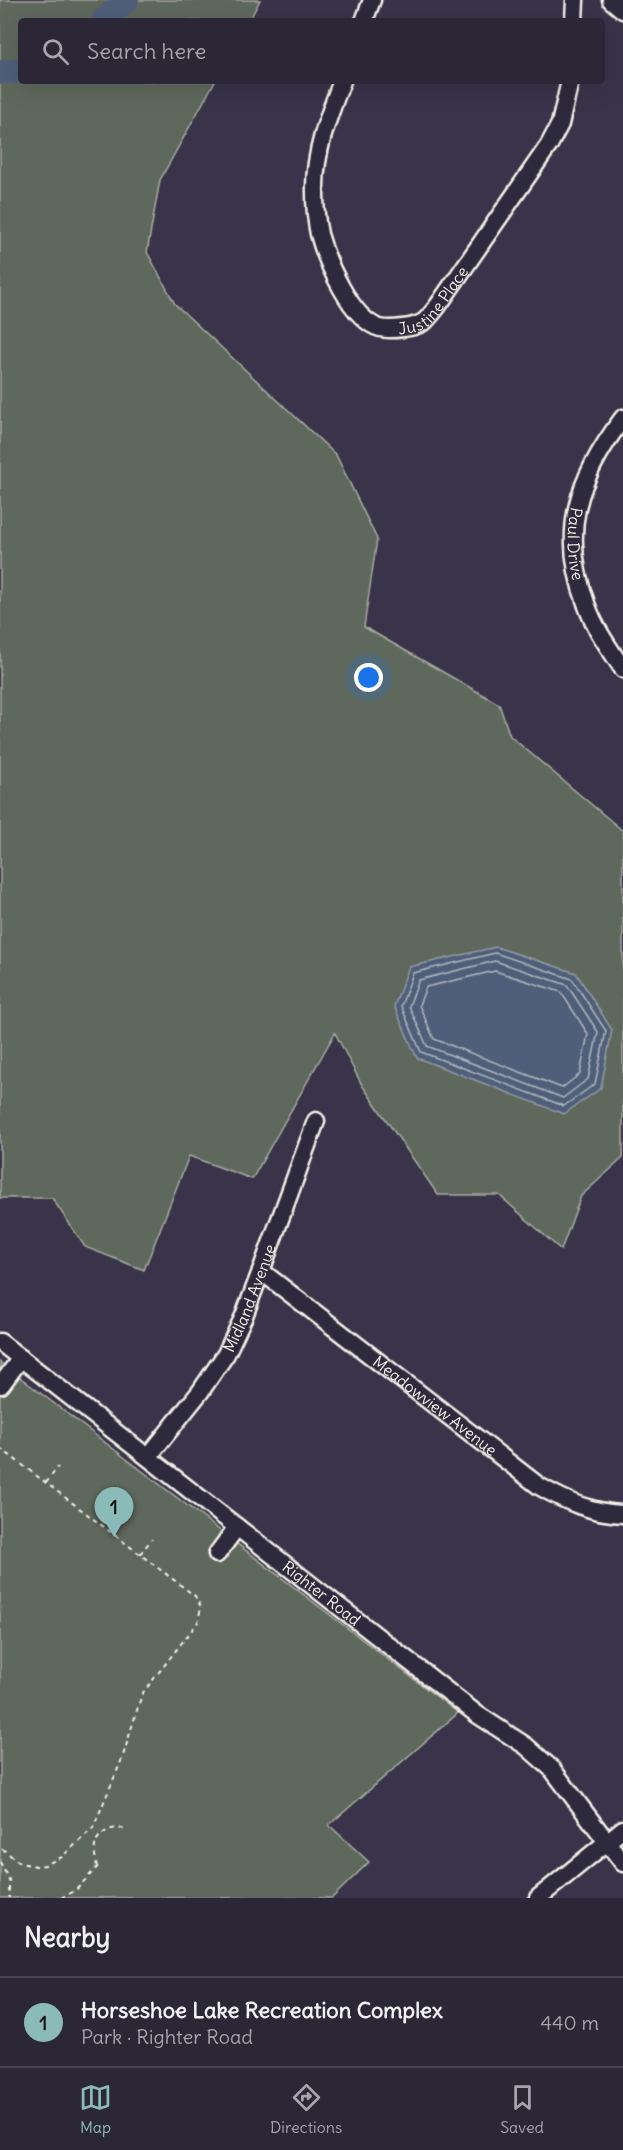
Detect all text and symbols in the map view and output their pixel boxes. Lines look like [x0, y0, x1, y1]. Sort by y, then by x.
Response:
search box [18, 18, 605, 84]
icon: search [39, 35, 72, 68]
text: Search here [87, 37, 206, 65]
street label: Justine Place [397, 262, 472, 339]
street label: Paul Drive [564, 506, 589, 582]
your location [354, 663, 383, 692]
street label: Midland Avenue [218, 1241, 280, 1355]
street label: Meadowview Avenue [369, 1351, 501, 1460]
pin: 1 [94, 1488, 134, 1537]
street label: Righter Road [279, 1556, 365, 1630]
text: Nearby [24, 1921, 110, 1954]
text: Horseshoe Lake Recreation Complex [81, 1996, 443, 2024]
text: 1 [40, 2010, 47, 2035]
text: 440 m [540, 2010, 599, 2035]
text: Park · Righter Road [81, 2024, 253, 2049]
tab: Map [79, 2081, 112, 2137]
tab: Directions [270, 2081, 342, 2137]
tab: Saved [500, 2081, 544, 2137]

